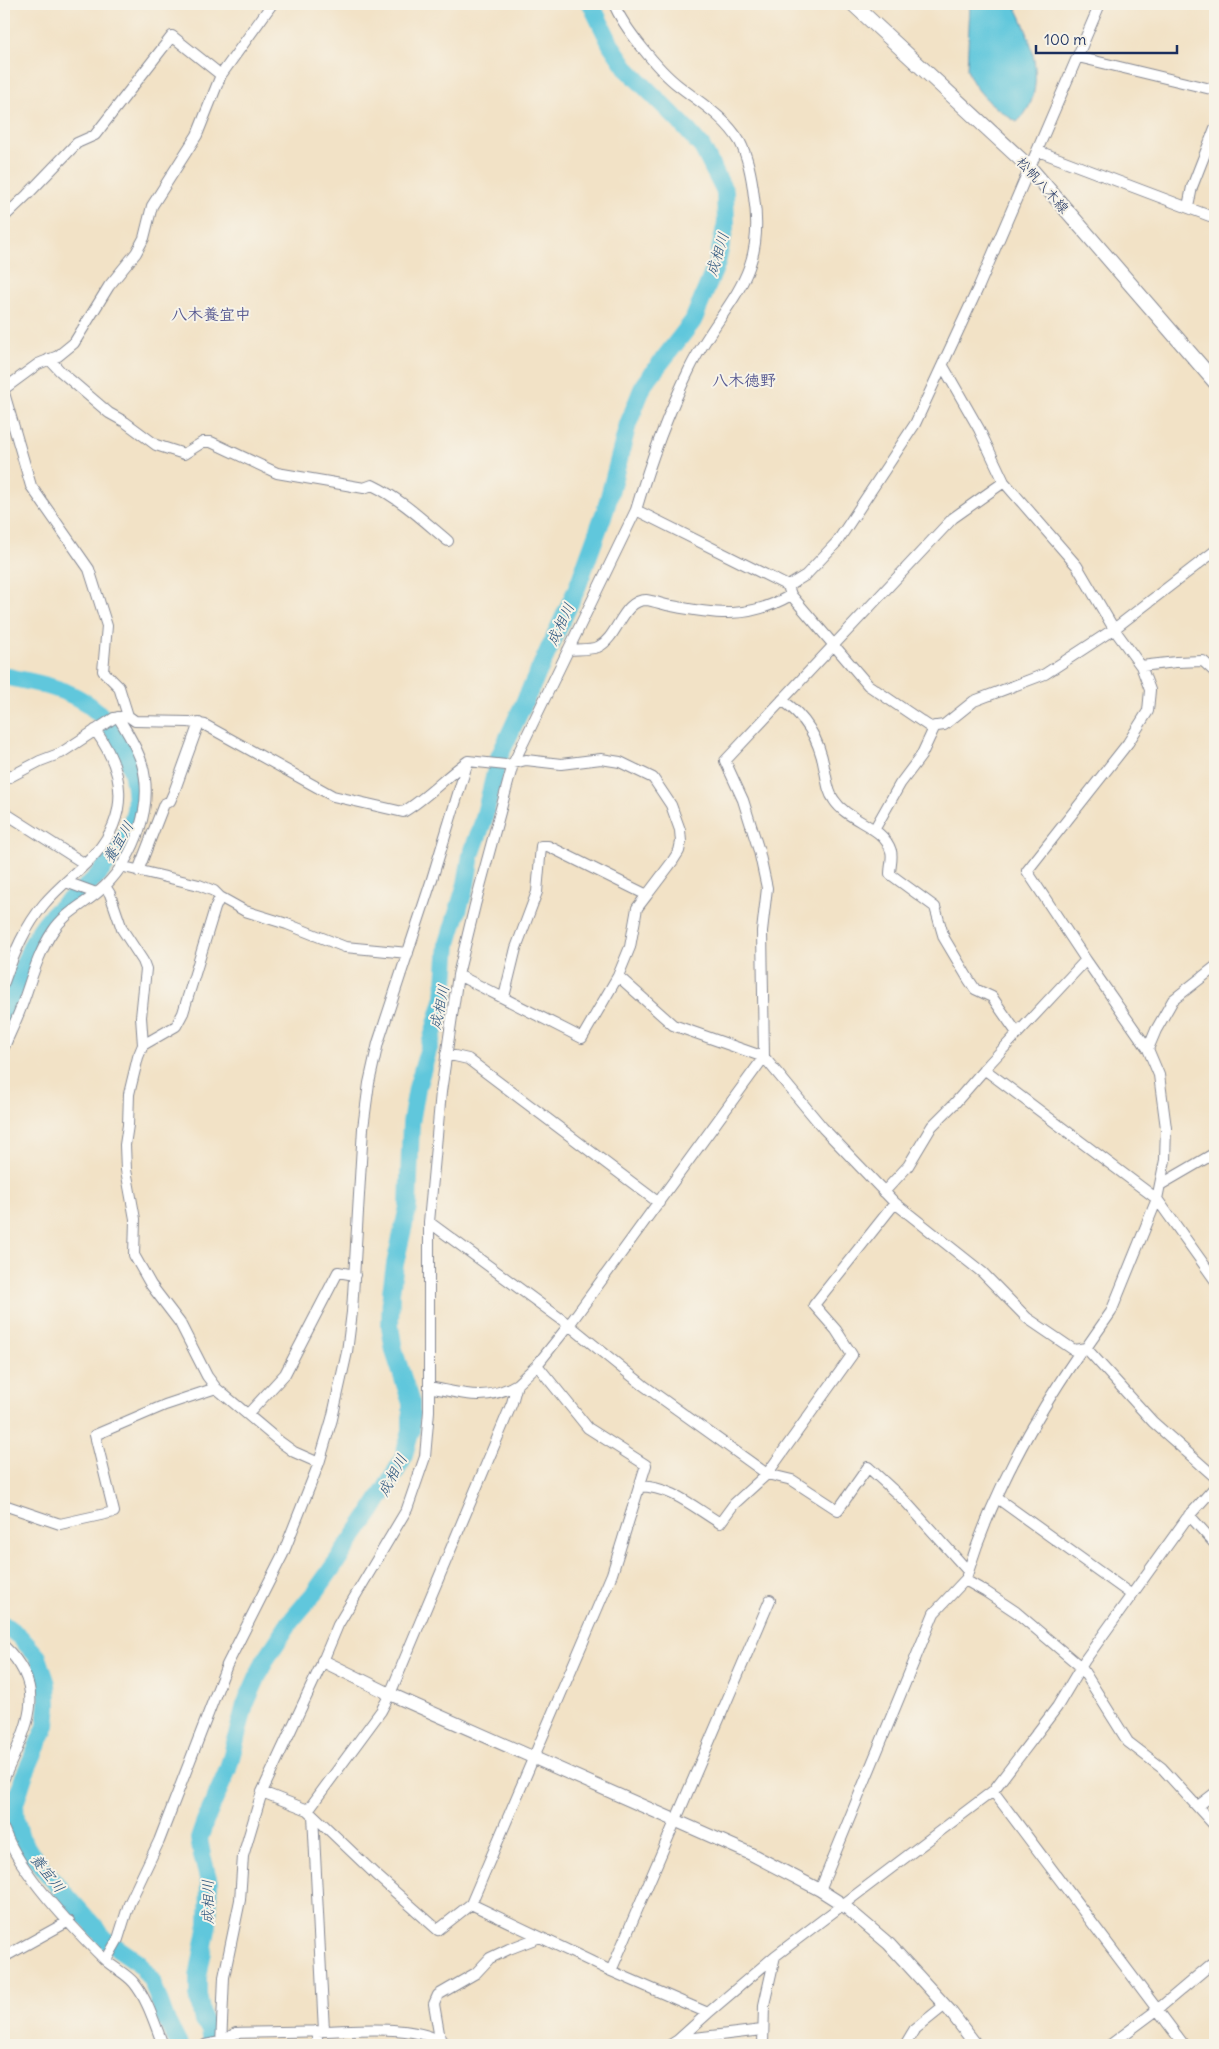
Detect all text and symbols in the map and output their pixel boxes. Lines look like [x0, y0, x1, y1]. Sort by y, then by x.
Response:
scale bar [1036, 22, 1178, 54]
text: 100 m [1044, 30, 1086, 49]
street label: 松帆八木線 [1013, 153, 1073, 217]
water label: 成相川 [701, 230, 733, 278]
district label: 八木養宜中 [171, 304, 251, 324]
district label: 八木徳野 [712, 370, 776, 390]
water label: 成相川 [542, 600, 578, 648]
water label: 養宜川 [99, 818, 137, 866]
water label: 成相川 [425, 983, 453, 1031]
water label: 成相川 [373, 1451, 411, 1499]
water label: 養宜川 [27, 1849, 69, 1897]
water label: 成相川 [198, 1879, 217, 1925]

